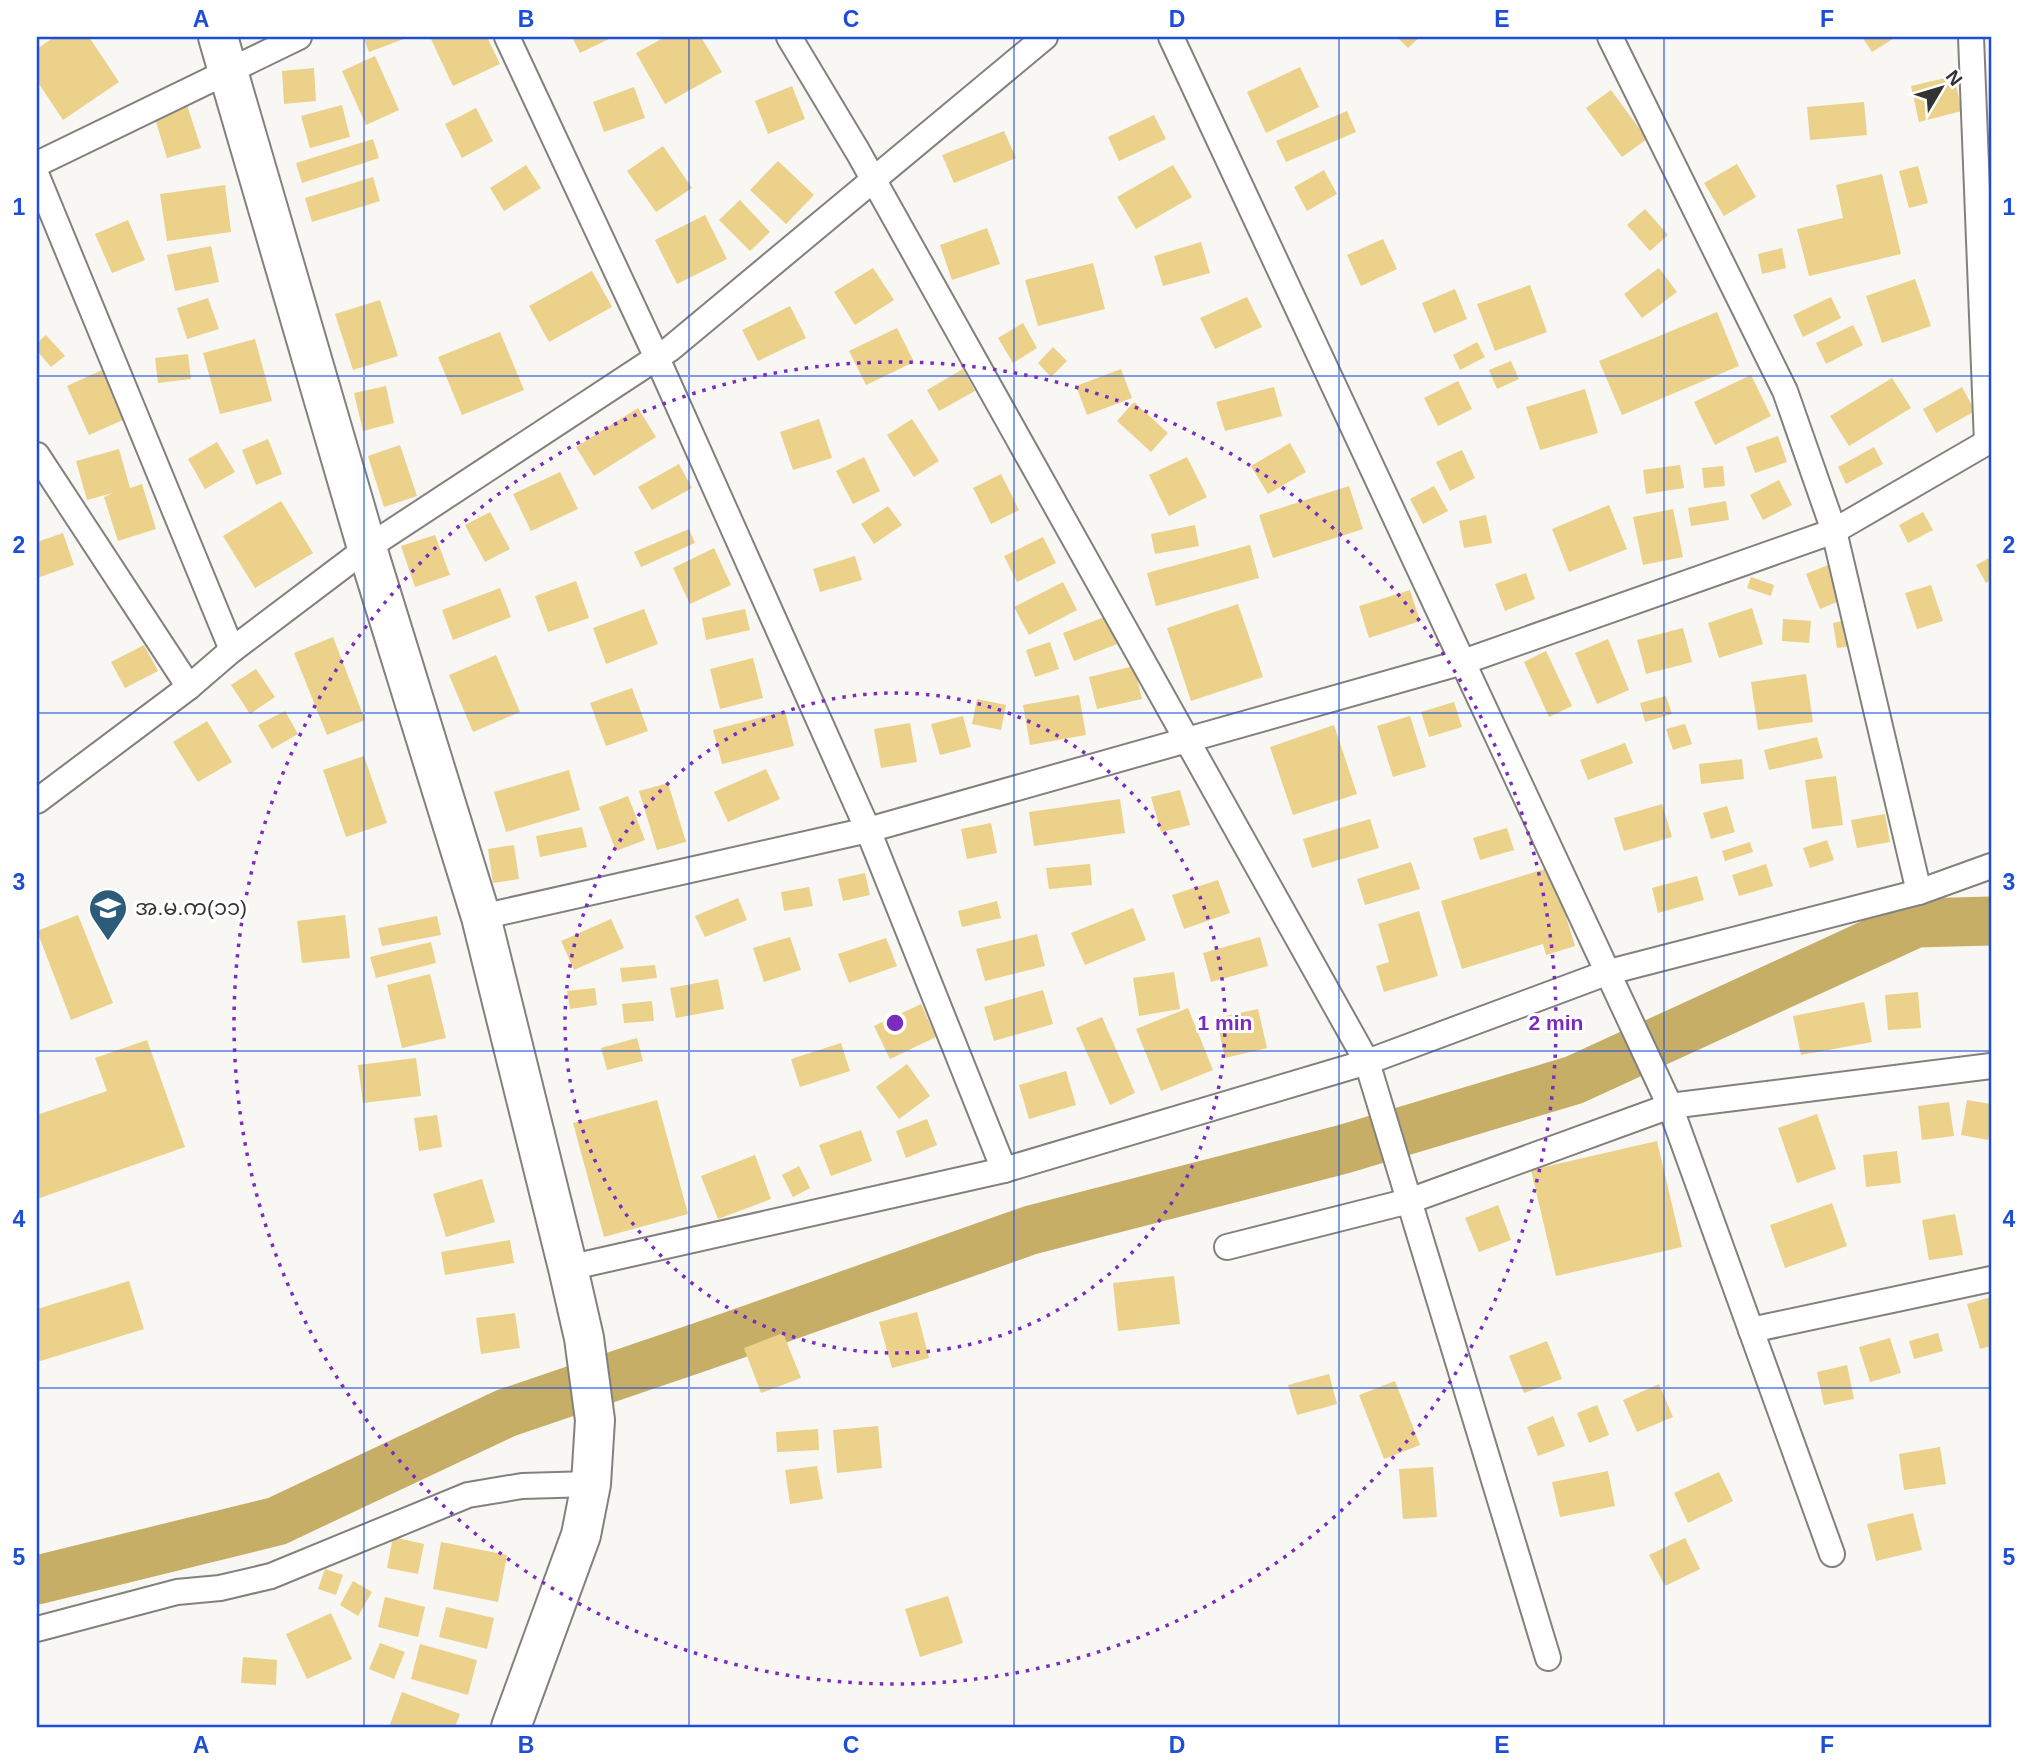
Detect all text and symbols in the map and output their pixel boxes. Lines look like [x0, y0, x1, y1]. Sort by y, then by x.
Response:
text: A [193, 6, 209, 32]
text: B [518, 6, 534, 32]
text: C [843, 6, 859, 32]
text: D [1169, 6, 1185, 32]
text: E [1494, 6, 1510, 32]
text: F [1820, 6, 1834, 32]
north arrow [1906, 52, 1976, 122]
text: N [1942, 66, 1967, 90]
text: 1 [13, 194, 26, 220]
text: 1 [2003, 194, 2016, 220]
text: 2 [13, 532, 25, 558]
text: 2 [2003, 532, 2015, 558]
text: 3 [13, 869, 25, 895]
text: 3 [2003, 869, 2015, 895]
school or university icon: အ.မ.က(၁၁) [87, 887, 129, 942]
place label: အ.မ.က(၁၁) [135, 896, 247, 919]
centre of rings [883, 1011, 907, 1035]
text: 1 min [1198, 1011, 1252, 1034]
text: 2 min [1529, 1011, 1583, 1034]
text: 4 [13, 1206, 26, 1232]
text: 4 [2003, 1206, 2016, 1232]
text: 5 [13, 1544, 26, 1570]
text: 5 [2003, 1544, 2016, 1570]
text: A [193, 1732, 209, 1758]
text: B [518, 1732, 534, 1758]
text: C [843, 1732, 859, 1758]
text: D [1169, 1732, 1185, 1758]
text: E [1494, 1732, 1510, 1758]
text: F [1820, 1732, 1834, 1758]

